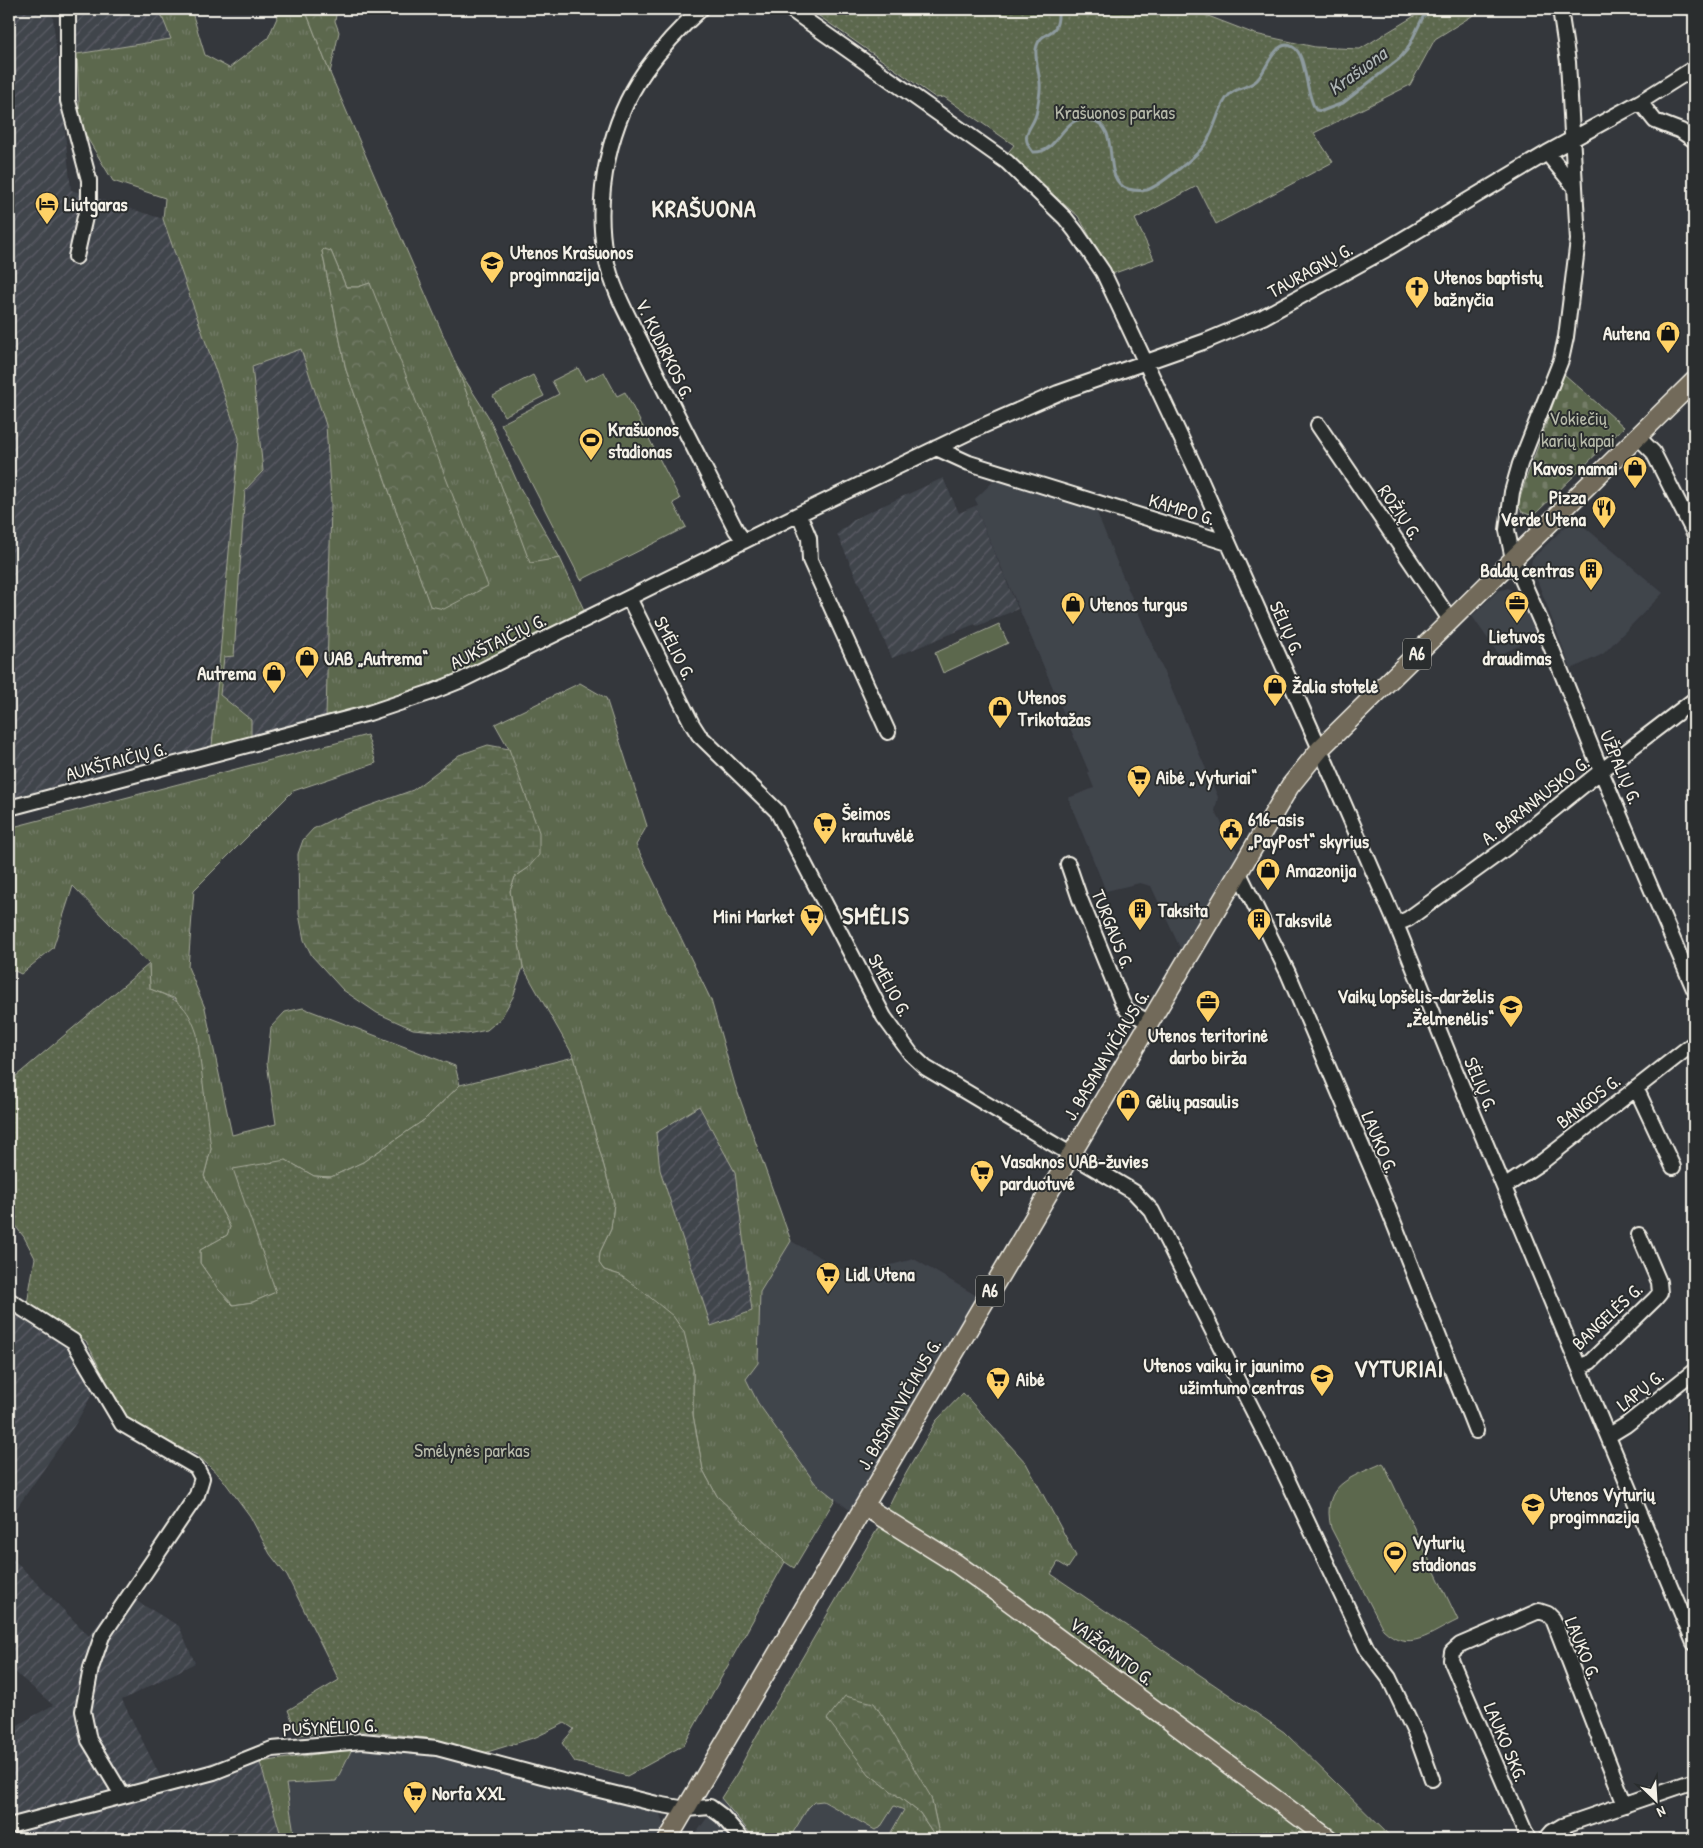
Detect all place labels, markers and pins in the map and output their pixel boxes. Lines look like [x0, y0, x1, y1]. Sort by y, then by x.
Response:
hotel icon: Liutgaras [34, 191, 60, 225]
place label: Liutgaras [64, 191, 128, 218]
place label: Utenos Krašuonos progimnazija [510, 239, 634, 288]
school or university icon: Utenos Krašuonos progimnazija [479, 250, 505, 284]
place label: Utenos baptistų bažnyčia [1434, 264, 1544, 313]
church icon: Utenos baptistų bažnyčia [1404, 275, 1430, 309]
place label: Autena [1603, 320, 1651, 346]
shop icon: Autena [1655, 320, 1681, 354]
place label: Krašuonos stadionas [608, 416, 680, 464]
sports icon: Krašuonos stadionas [578, 427, 604, 461]
place label: Kavos namai [1533, 455, 1618, 481]
shop icon: Kavos namai [1622, 455, 1648, 489]
place label: Pizza Verde Utena [1501, 484, 1587, 532]
restaurant icon: Pizza Verde Utena [1591, 495, 1617, 529]
place label: Baldų centras [1480, 557, 1575, 583]
building icon: Baldų centras [1578, 557, 1604, 591]
office icon: Lietuvos draudimas [1504, 590, 1530, 624]
shop icon: Utenos turgus [1060, 591, 1086, 625]
place label: Utenos turgus [1090, 591, 1188, 618]
place label: Lietuvos draudimas [1482, 623, 1552, 671]
shop icon: UAB „Autrema“ [294, 645, 320, 679]
place label: UAB „Autrema“ [324, 645, 428, 671]
place label: Autrema [197, 660, 257, 686]
shop icon: Autrema [261, 660, 287, 694]
shop icon: Žalia stotelė [1262, 673, 1288, 707]
place label: Žalia stotelė [1292, 673, 1379, 699]
place label: Utenos Trikotažas [1017, 684, 1092, 732]
shop icon: Utenos Trikotažas [987, 695, 1013, 729]
supermarket icon: Aibė „Vyturiai“ [1126, 764, 1152, 798]
place label: Aibė „Vyturiai“ [1156, 764, 1257, 791]
place label: Šeimos krautuvėlė [842, 800, 915, 848]
place label: 616-asis „PayPost“ skyrius [1248, 806, 1370, 855]
supermarket icon: Šeimos krautuvėlė [812, 811, 838, 845]
public building icon: 616-asis „PayPost“ skyrius [1218, 817, 1244, 851]
shop icon: Amazonija [1255, 857, 1281, 891]
place label: Amazonija [1286, 857, 1357, 883]
building icon: Taksita [1127, 897, 1153, 931]
place label: Taksita [1157, 897, 1208, 923]
place label: Mini Market [713, 903, 795, 929]
supermarket icon: Mini Market [799, 903, 825, 937]
building icon: Taksvilė [1246, 907, 1272, 941]
place label: Taksvilė [1275, 907, 1332, 933]
place label: Vaikų lopšelis-darželis „Želmenėlis“ [1337, 983, 1495, 1031]
office icon: Utenos teritorinė darbo birža [1195, 989, 1221, 1023]
school or university icon: Vaikų lopšelis-darželis „Želmenėlis“ [1498, 994, 1524, 1028]
place label: Utenos teritorinė darbo birža [1148, 1022, 1268, 1070]
shop icon: Gėlių pasaulis [1115, 1088, 1141, 1122]
place label: Gėlių pasaulis [1146, 1088, 1239, 1115]
place label: Vasaknos UAB-žuvies parduotuvė [1000, 1148, 1149, 1197]
supermarket icon: Vasaknos UAB-žuvies parduotuvė [969, 1159, 995, 1193]
supermarket icon: Lidl Utena [815, 1261, 841, 1295]
place label: Lidl Utena [846, 1261, 915, 1287]
place label: Utenos vaikų ir jaunimo užimtumo centras [1143, 1352, 1305, 1400]
school or university icon: Utenos vaikų ir jaunimo užimtumo centras [1309, 1363, 1335, 1397]
supermarket icon: Aibė [985, 1366, 1011, 1400]
place label: Aibė [1016, 1366, 1045, 1392]
place label: Utenos Vyturių progimnazija [1550, 1481, 1656, 1530]
school or university icon: Utenos Vyturių progimnazija [1520, 1492, 1546, 1526]
place label: Vyturių stadionas [1412, 1529, 1477, 1577]
sports icon: Vyturių stadionas [1382, 1540, 1408, 1574]
supermarket icon: Norfa XXL [402, 1780, 428, 1814]
place label: Norfa XXL [432, 1780, 506, 1806]

